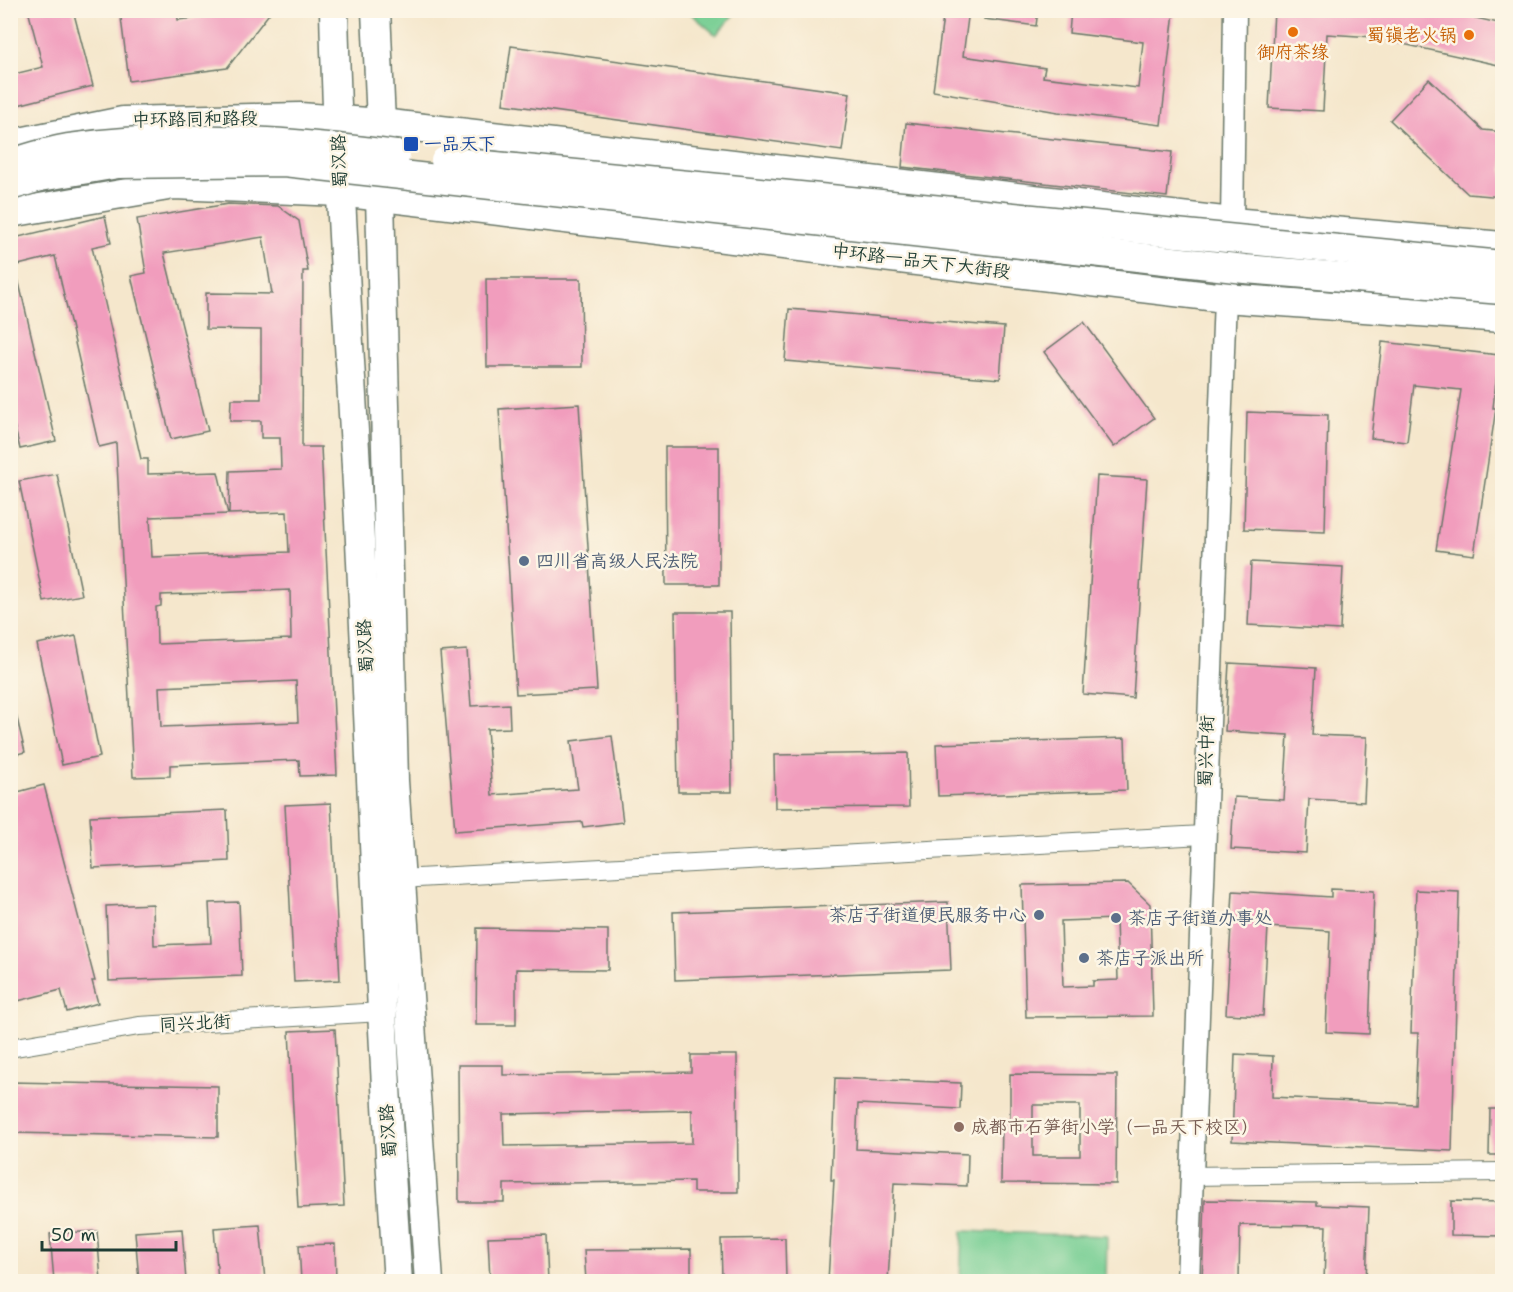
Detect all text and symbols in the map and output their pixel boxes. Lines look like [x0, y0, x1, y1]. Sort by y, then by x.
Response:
place label: 蜀镇老火锅 [1367, 23, 1457, 47]
marker: 御府茶缘 [1286, 25, 1300, 39]
marker: 蜀镇老火锅 [1462, 28, 1476, 42]
place label: 御府茶缘 [1257, 40, 1329, 64]
street label: 中环路同和路段 [132, 106, 258, 132]
place label: 一品天下 [424, 132, 496, 156]
street label: 蜀汉路 [326, 134, 352, 188]
marker: 一品天下 [402, 135, 420, 153]
street label: 中环路一品天下大街段 [830, 238, 1012, 284]
place label: 四川省高级人民法院 [536, 549, 698, 573]
marker: 四川省高级人民法院 [517, 554, 531, 568]
street label: 蜀汉路 [352, 618, 378, 674]
street label: 蜀兴中街 [1193, 715, 1219, 787]
place label: 茶店子街道便民服务中心 [829, 903, 1027, 927]
place label: 茶店子街道办事处 [1128, 906, 1272, 930]
marker: 茶店子街道便民服务中心 [1032, 908, 1046, 922]
marker: 茶店子街道办事处 [1109, 911, 1123, 925]
place label: 茶店子派出所 [1096, 946, 1204, 970]
marker: 茶店子派出所 [1077, 951, 1091, 965]
street label: 同兴北街 [158, 1009, 232, 1037]
street label: 蜀汉路 [374, 1103, 402, 1159]
place label: 成都市石笋街小学（一品天下校区） [971, 1115, 1259, 1139]
marker: 成都市石笋街小学（一品天下校区） [952, 1120, 966, 1134]
scale bar [42, 1214, 176, 1252]
text: 50 m [51, 1223, 96, 1247]

